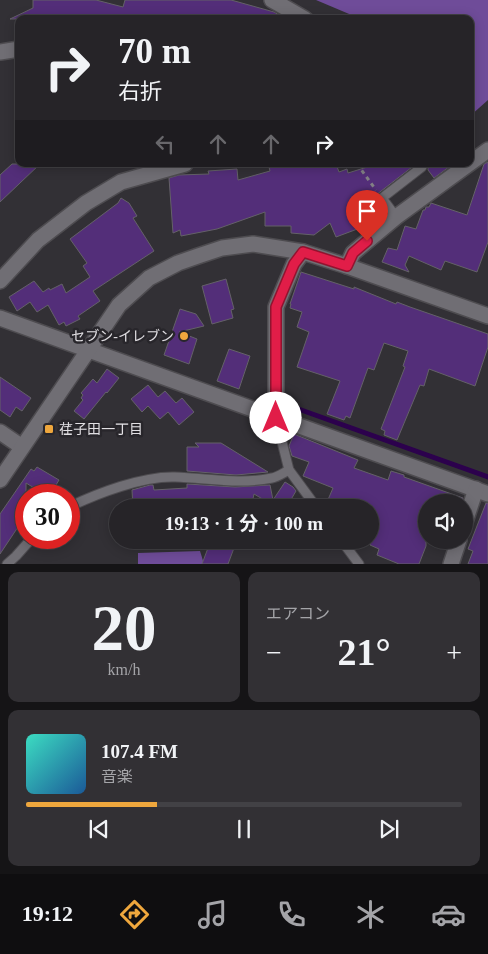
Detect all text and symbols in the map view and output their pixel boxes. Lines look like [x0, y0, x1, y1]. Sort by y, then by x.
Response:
text: 70 m [118, 32, 191, 71]
icon: right [35, 35, 100, 100]
text: 右折 [118, 79, 162, 104]
icon: left [151, 130, 179, 158]
icon: ahead [204, 130, 232, 158]
icon: ahead [257, 130, 285, 158]
icon: right [310, 130, 338, 158]
pin [346, 190, 388, 241]
icon: arrive [353, 197, 381, 225]
place label: セブン-イレブン [71, 328, 174, 344]
marker: セブン-イレブン [178, 330, 190, 342]
position arrow [249, 391, 301, 443]
place label: 荏子田一丁目 [59, 422, 143, 437]
marker: 荏子田一丁目 [43, 423, 55, 435]
speed limit sign: 30 [15, 484, 80, 549]
map controls [418, 494, 473, 549]
button: sound [418, 494, 473, 549]
text: 19:13 · 1 分 · 100 m [165, 513, 323, 534]
text: 20 [92, 592, 157, 664]
text: エアコン [266, 605, 330, 622]
text: 21° [337, 631, 391, 673]
text: − [266, 637, 282, 668]
text: + [446, 637, 462, 668]
text: km/h [108, 661, 140, 678]
text: 107.4 FM [101, 741, 178, 762]
text: 音楽 [101, 768, 133, 785]
icon: previous [85, 815, 113, 843]
icon: pause [230, 815, 258, 843]
icon: next [375, 815, 403, 843]
icon: directions [117, 897, 152, 932]
icon: music [195, 897, 230, 932]
icon: phone [274, 897, 309, 932]
icon: climate [353, 897, 388, 932]
icon: car [431, 897, 466, 932]
text: 19:12 [22, 901, 73, 926]

